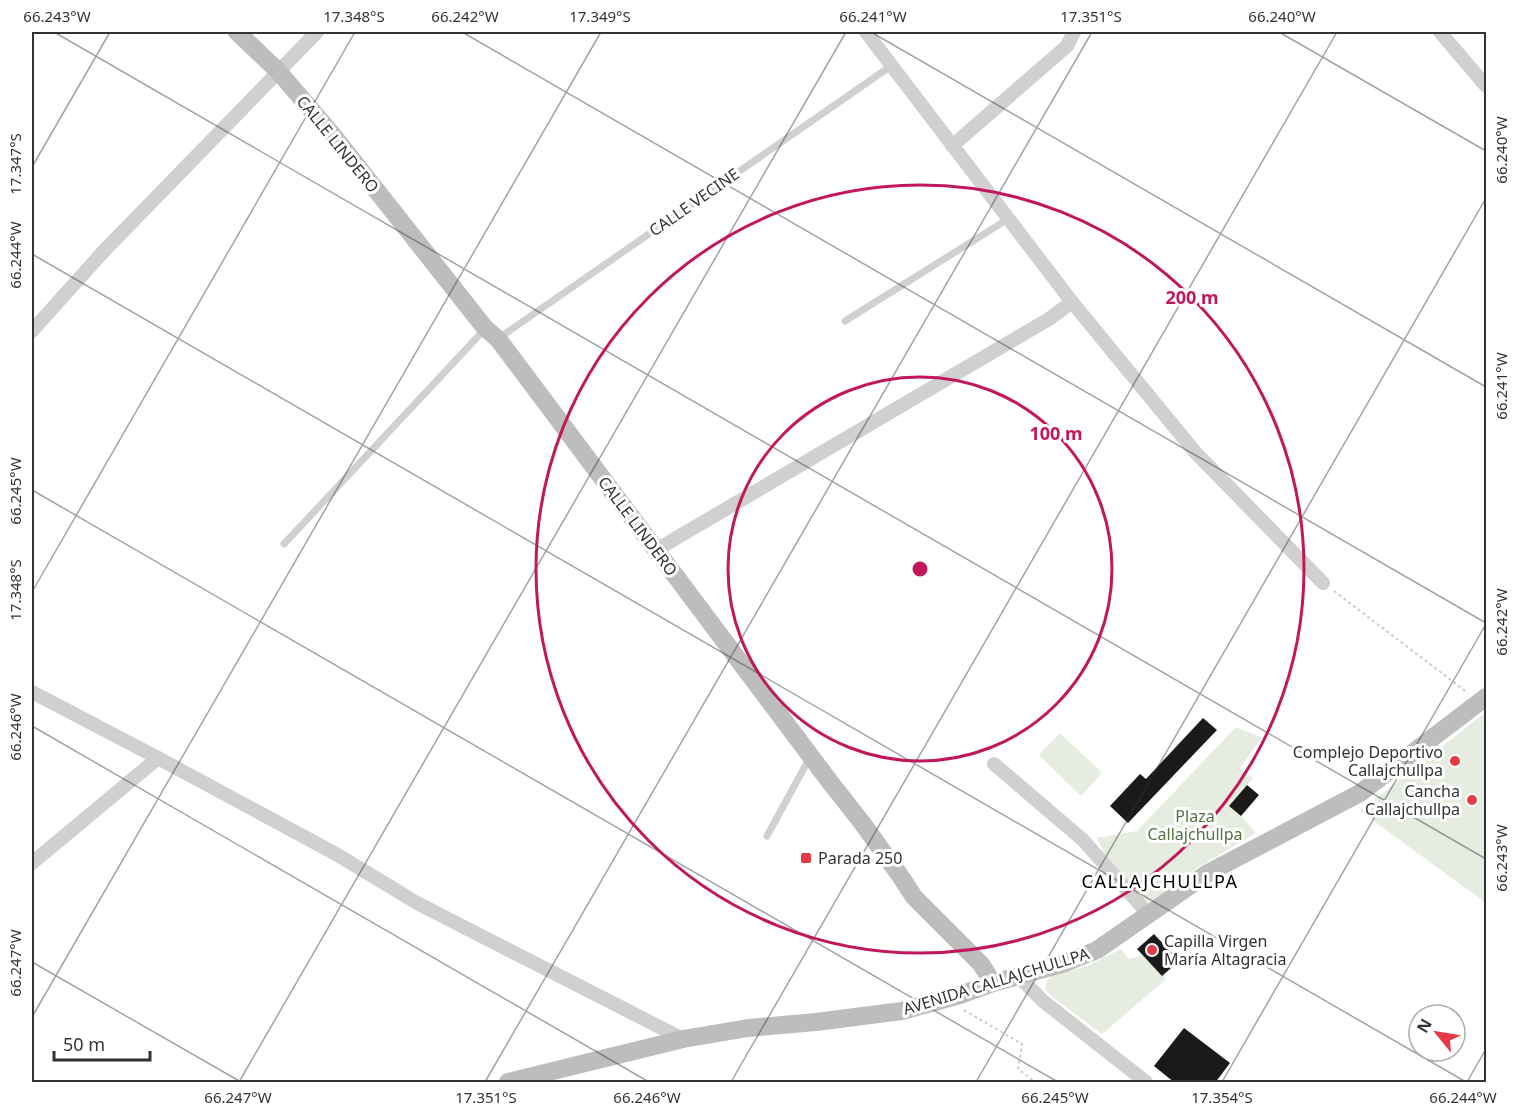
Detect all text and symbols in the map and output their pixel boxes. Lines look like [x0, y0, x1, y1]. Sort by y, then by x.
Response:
text: 66.243°W [23, 6, 91, 26]
text: 17.348°S [323, 6, 385, 26]
text: 66.242°W [431, 6, 499, 26]
text: 17.349°S [569, 6, 631, 26]
text: 66.241°W [839, 6, 907, 26]
text: 17.351°S [1060, 6, 1122, 26]
text: 66.240°W [1248, 6, 1316, 26]
street label: CALLE LINDERO [292, 91, 384, 197]
text: 66.240°W [1491, 116, 1511, 184]
text: 17.347°S [5, 133, 25, 195]
street label: CALLE VECINE [645, 163, 743, 241]
text: 66.244°W [5, 221, 25, 289]
text: 200 m [1165, 285, 1219, 309]
text: 66.241°W [1491, 352, 1511, 420]
text: 100 m [1029, 421, 1083, 445]
text: 66.245°W [5, 457, 25, 525]
street label: CALLE LINDERO [593, 472, 683, 580]
text: 17.348°S [5, 559, 25, 621]
centre of rings [910, 559, 930, 579]
text: 66.242°W [1491, 588, 1511, 656]
text: 66.246°W [5, 693, 25, 761]
place label: Complejo Deportivo Callajchullpa [1293, 741, 1443, 781]
marker: Complejo Deportivo Callajchullpa [1448, 754, 1462, 768]
place label: Cancha Callajchullpa [1365, 780, 1460, 820]
marker: Cancha Callajchullpa [1465, 793, 1479, 807]
park label: Plaza Callajchullpa [1148, 805, 1242, 845]
text: 66.243°W [1491, 824, 1511, 892]
place label: Parada 250 [818, 847, 902, 869]
marker: Parada 250 [799, 851, 813, 865]
district label: CALLAJCHULLPA [1082, 869, 1238, 893]
text: 66.247°W [5, 929, 25, 997]
place label: Capilla Virgen María Altagracia [1164, 930, 1286, 970]
street label: AVENIDA CALLAJCHULLPA [900, 942, 1092, 1020]
marker: Capilla Virgen María Altagracia [1145, 943, 1159, 957]
north arrow [1407, 1003, 1467, 1063]
text: N [1411, 1014, 1437, 1037]
scale bar [54, 1024, 150, 1062]
text: 50 m [63, 1032, 105, 1056]
text: 66.247°W [204, 1087, 272, 1107]
text: 17.351°S [455, 1087, 517, 1107]
text: 66.246°W [613, 1087, 681, 1107]
text: 66.245°W [1021, 1087, 1089, 1107]
text: 17.354°S [1191, 1087, 1253, 1107]
text: 66.244°W [1429, 1087, 1497, 1107]

